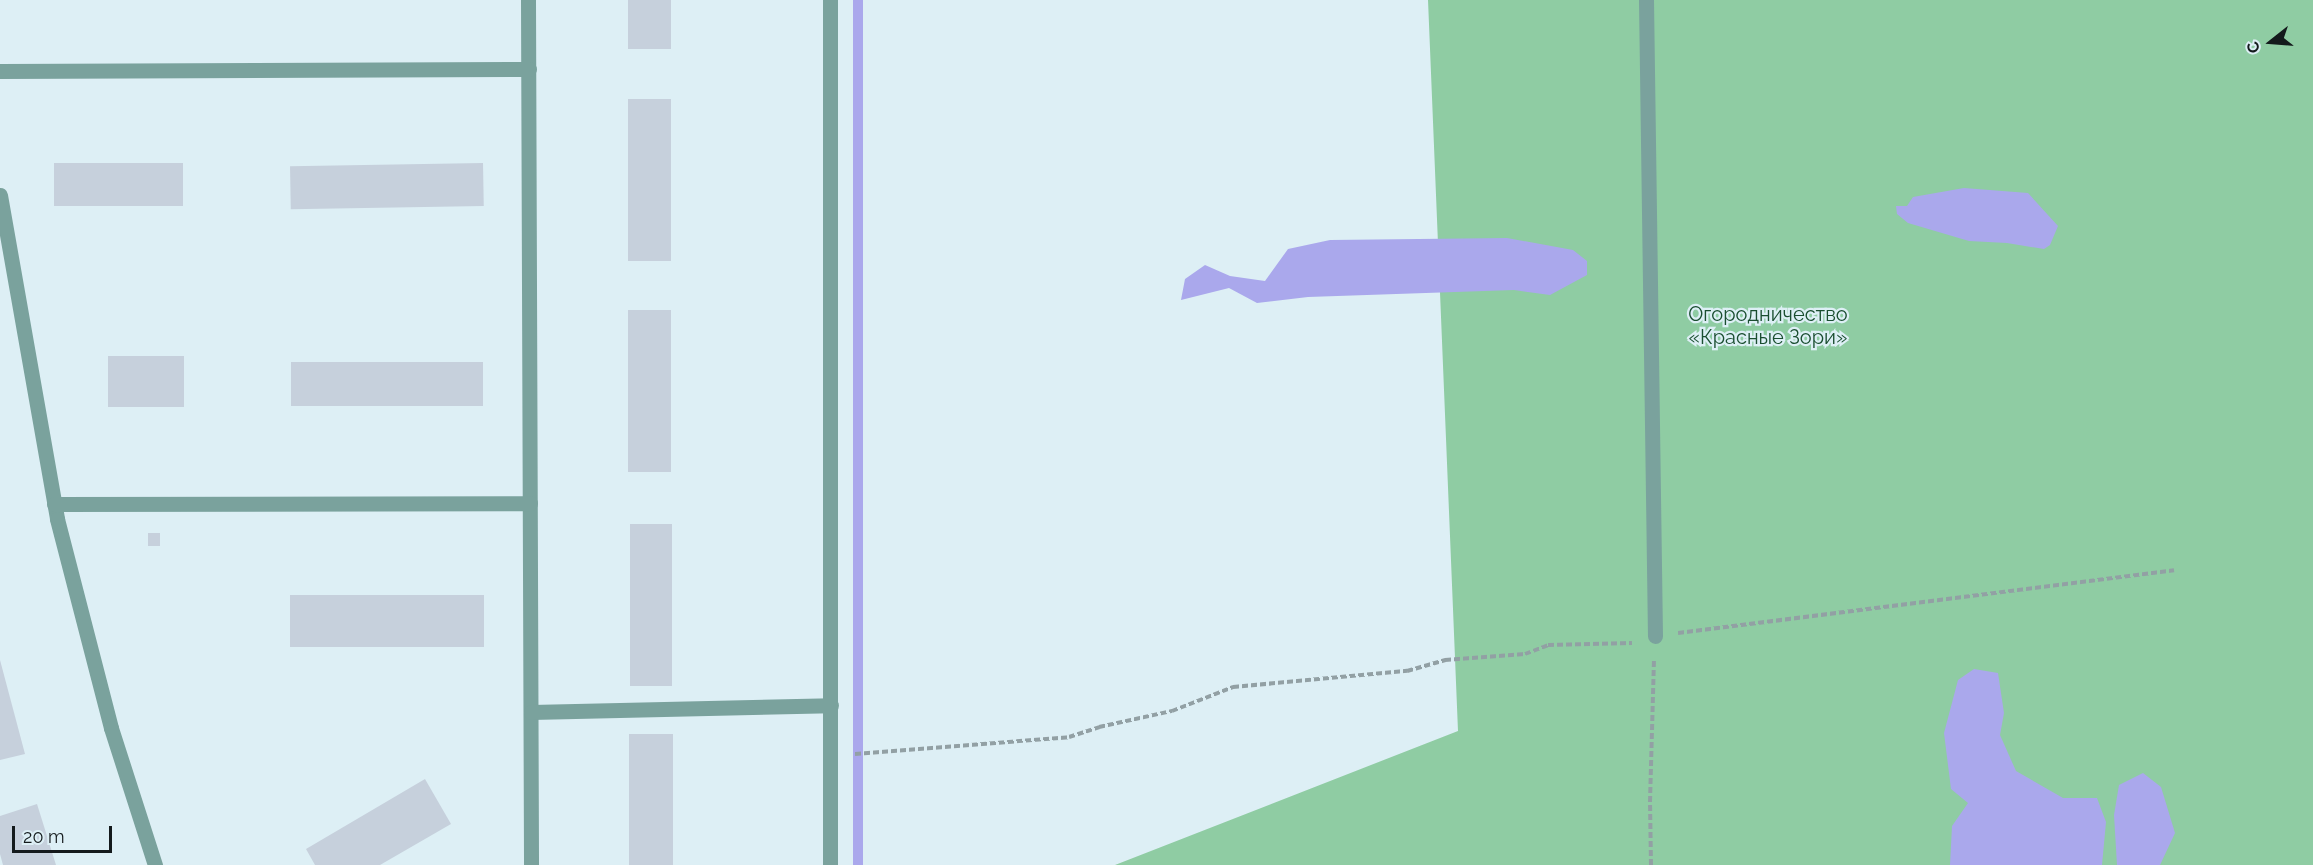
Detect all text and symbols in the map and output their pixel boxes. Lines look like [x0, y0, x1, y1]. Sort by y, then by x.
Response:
north arrow [2241, 12, 2301, 72]
text: С [2243, 39, 2264, 55]
park label: Огородничество «Красные Зори» [1688, 303, 1848, 350]
scale bar [15, 814, 116, 852]
text: 20 m [23, 826, 65, 847]

